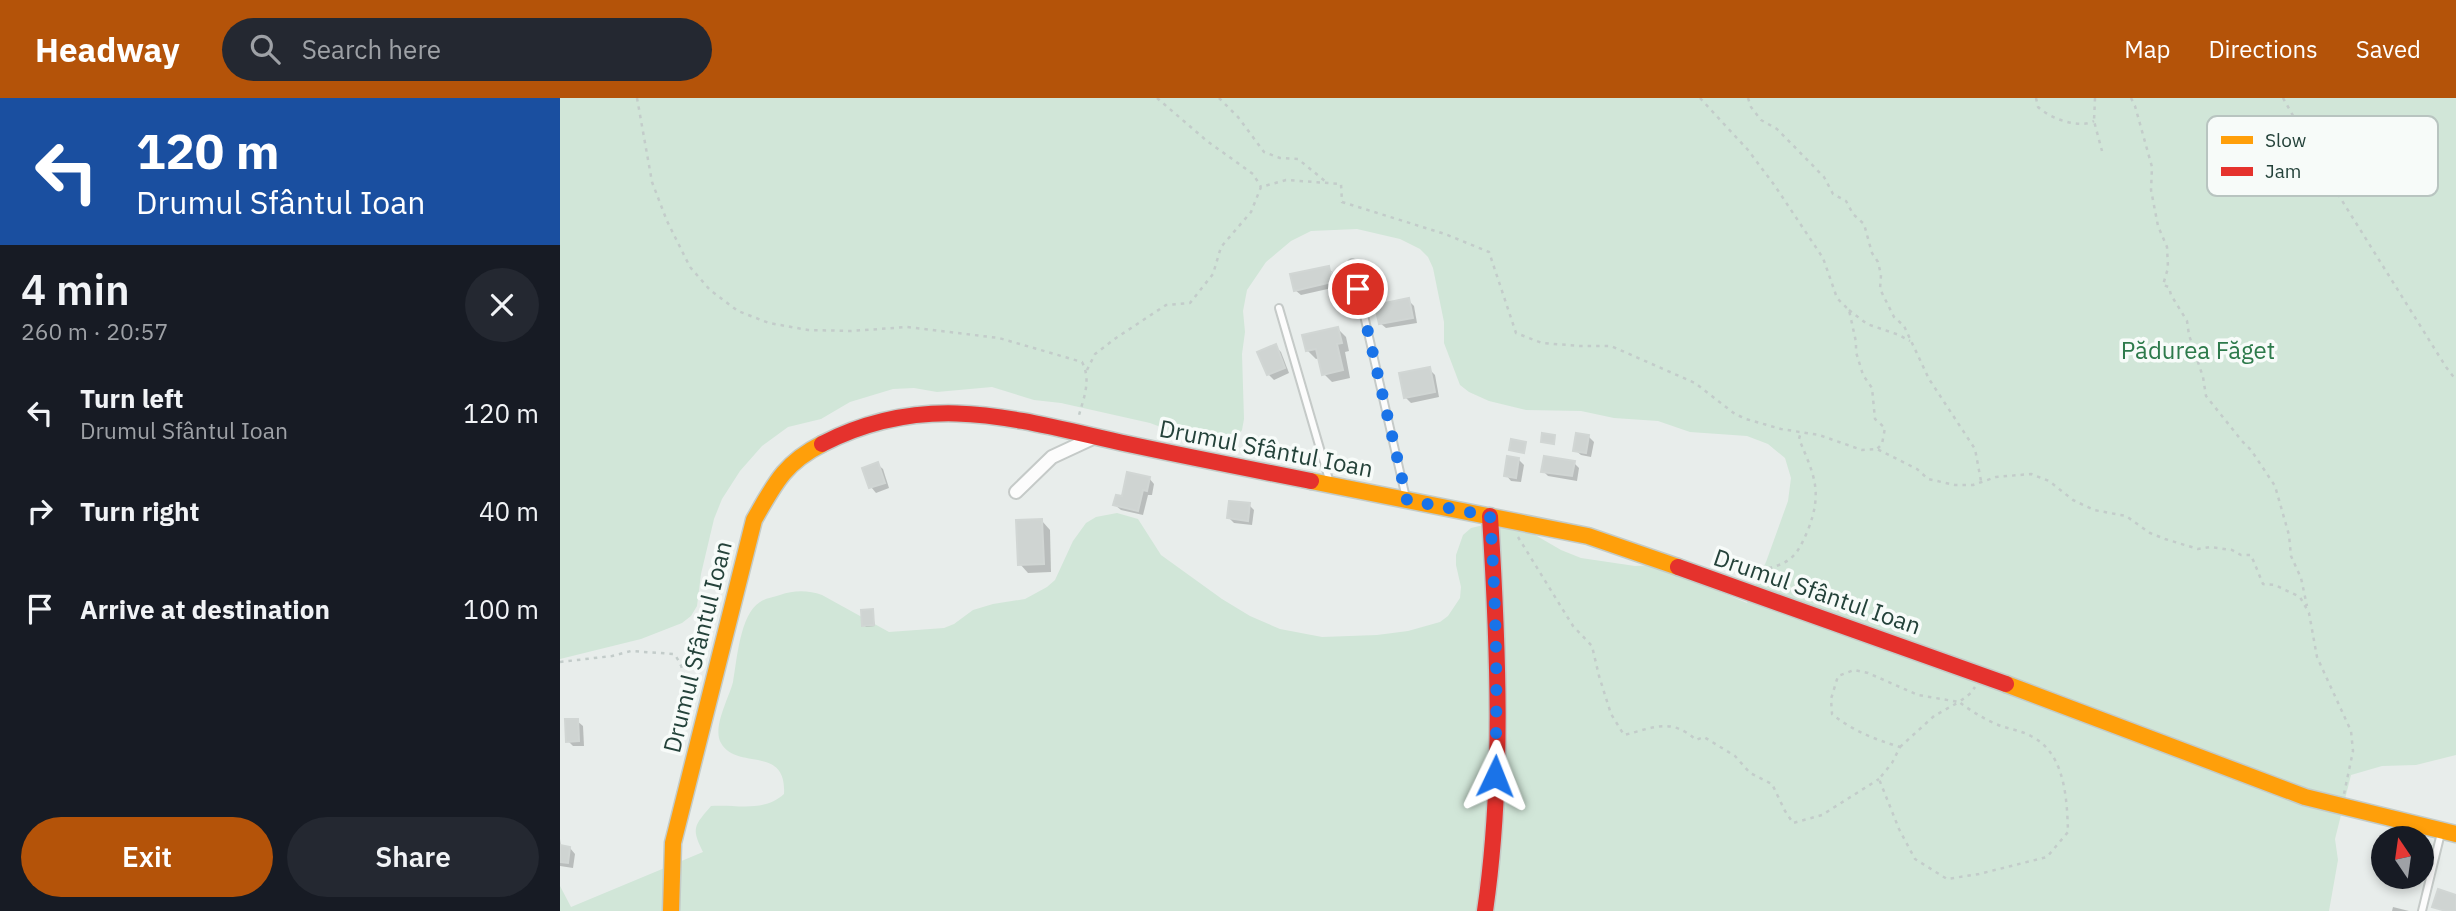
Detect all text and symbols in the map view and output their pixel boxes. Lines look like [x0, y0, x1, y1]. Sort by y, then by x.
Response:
search box [222, 18, 712, 81]
text: Headway [35, 28, 180, 71]
icon: search [246, 30, 284, 68]
text: Search here [302, 32, 441, 66]
text: Map [2124, 33, 2170, 65]
text: Directions [2208, 33, 2318, 65]
text: Saved [2356, 33, 2421, 65]
legend [2207, 116, 2438, 196]
text: 120 m [136, 119, 280, 182]
icon: left [21, 126, 112, 217]
text: Slow [2265, 128, 2306, 152]
text: Jam [2265, 159, 2301, 183]
text: Drumul Sfântul Ioan [136, 181, 425, 223]
pin [1328, 259, 1388, 319]
text: 4 min [21, 262, 130, 317]
button: close [465, 268, 539, 342]
icon: arrive [1339, 270, 1377, 308]
text: 260 m · 20:57 [21, 316, 168, 346]
park label: Pădurea Făget [2121, 334, 2275, 366]
text: Turn left [80, 381, 183, 415]
icon: left [21, 394, 59, 432]
text: 120 m [463, 396, 539, 430]
street label: Drumul Sfântul Ioan [1157, 412, 1376, 484]
text: Drumul Sfântul Ioan [80, 415, 288, 445]
icon: right [21, 492, 59, 530]
text: Turn right [80, 494, 199, 528]
text: 40 m [479, 494, 539, 528]
street label: Drumul Sfântul Ioan [655, 538, 739, 756]
street label: Drumul Sfântul Ioan [1709, 541, 1925, 642]
icon: arrive [21, 590, 59, 628]
text: Arrive at destination [80, 592, 330, 626]
text: 100 m [463, 592, 539, 626]
position arrow [1458, 739, 1532, 813]
button: Exit [21, 817, 273, 897]
button: Share [287, 817, 539, 897]
north arrow [2371, 826, 2434, 889]
map controls [2371, 826, 2434, 889]

